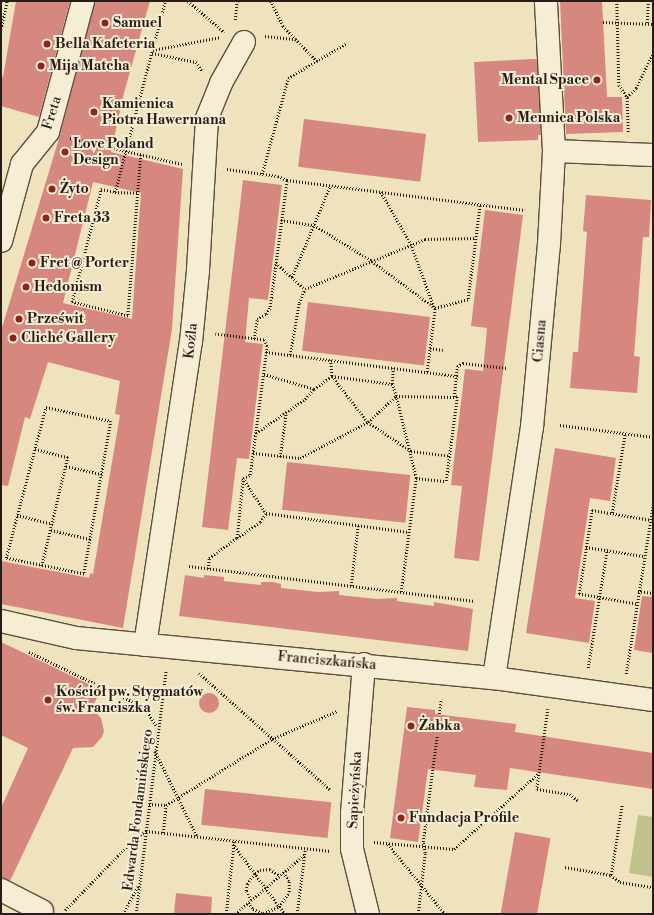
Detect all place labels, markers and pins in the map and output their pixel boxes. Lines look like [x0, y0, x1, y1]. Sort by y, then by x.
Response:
place label: Samuel [113, 15, 162, 31]
marker: Samuel [100, 18, 110, 28]
place label: Bella Kafeteria [55, 36, 155, 52]
marker: Bella Kafeteria [42, 39, 52, 49]
place label: Mija Matcha [49, 58, 130, 74]
marker: Mija Matcha [36, 61, 46, 71]
place label: Mental Space [501, 72, 589, 88]
marker: Mental Space [592, 75, 602, 85]
place label: Kamienica Piotra Hawermana [102, 96, 226, 128]
marker: Kamienica Piotra Hawermana [89, 107, 99, 117]
place label: Mennica Polska [517, 110, 620, 126]
marker: Mennica Polska [504, 113, 514, 123]
place label: Love Poland Design [73, 136, 154, 168]
marker: Love Poland Design [60, 147, 70, 157]
place label: Żyto [60, 181, 89, 197]
marker: Żyto [47, 184, 57, 194]
place label: Freta 33 [54, 210, 110, 226]
marker: Freta 33 [41, 213, 51, 223]
place label: Fret @ Porter [40, 255, 129, 271]
marker: Fret @ Porter [27, 258, 37, 268]
place label: Hedonism [34, 279, 102, 295]
marker: Hedonism [21, 282, 31, 292]
place label: Prześwit [27, 311, 84, 327]
marker: Prześwit [14, 314, 24, 324]
place label: Cliché Gallery [21, 330, 116, 346]
marker: Cliché Gallery [8, 333, 18, 343]
place label: Kościół pw. Stygmatów św. Franciszka [56, 684, 203, 716]
marker: Kościół pw. Stygmatów św. Franciszka [43, 695, 53, 705]
place label: Żabka [419, 718, 460, 734]
marker: Żabka [406, 721, 416, 731]
place label: Fundacja Profile [409, 810, 519, 826]
marker: Fundacja Profile [396, 813, 406, 823]

